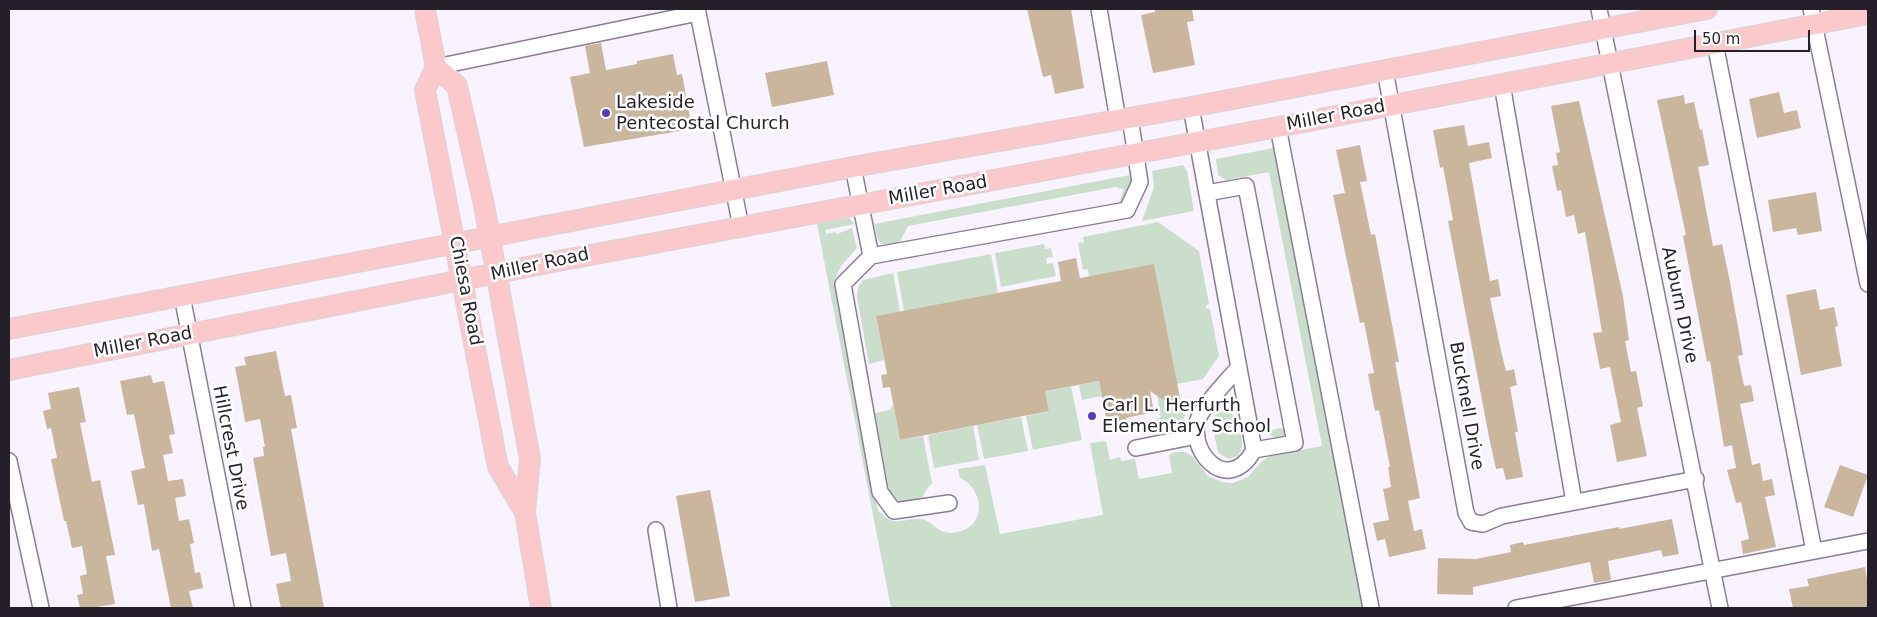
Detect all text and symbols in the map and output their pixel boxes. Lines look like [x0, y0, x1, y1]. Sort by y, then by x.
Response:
scale bar [1697, 20, 1813, 52]
text: 50 m [1702, 30, 1740, 48]
place label: Lakeside Pentecostal Church [616, 92, 790, 134]
street label: Miller Road [1285, 96, 1387, 136]
marker: Lakeside Pentecostal Church [600, 107, 612, 119]
street label: Miller Road [887, 172, 989, 210]
street label: Chiesa Road [444, 234, 486, 348]
street label: Miller Road [489, 244, 591, 286]
street label: Auburn Drive [1656, 245, 1702, 365]
street label: Miller Road [92, 323, 194, 363]
street label: Bucknell Drive [1444, 340, 1488, 472]
street label: Hillcrest Drive [207, 384, 253, 512]
place label: Carl L. Herfurth Elementary School [1102, 395, 1271, 438]
marker: Carl L. Herfurth Elementary School [1086, 410, 1098, 422]

